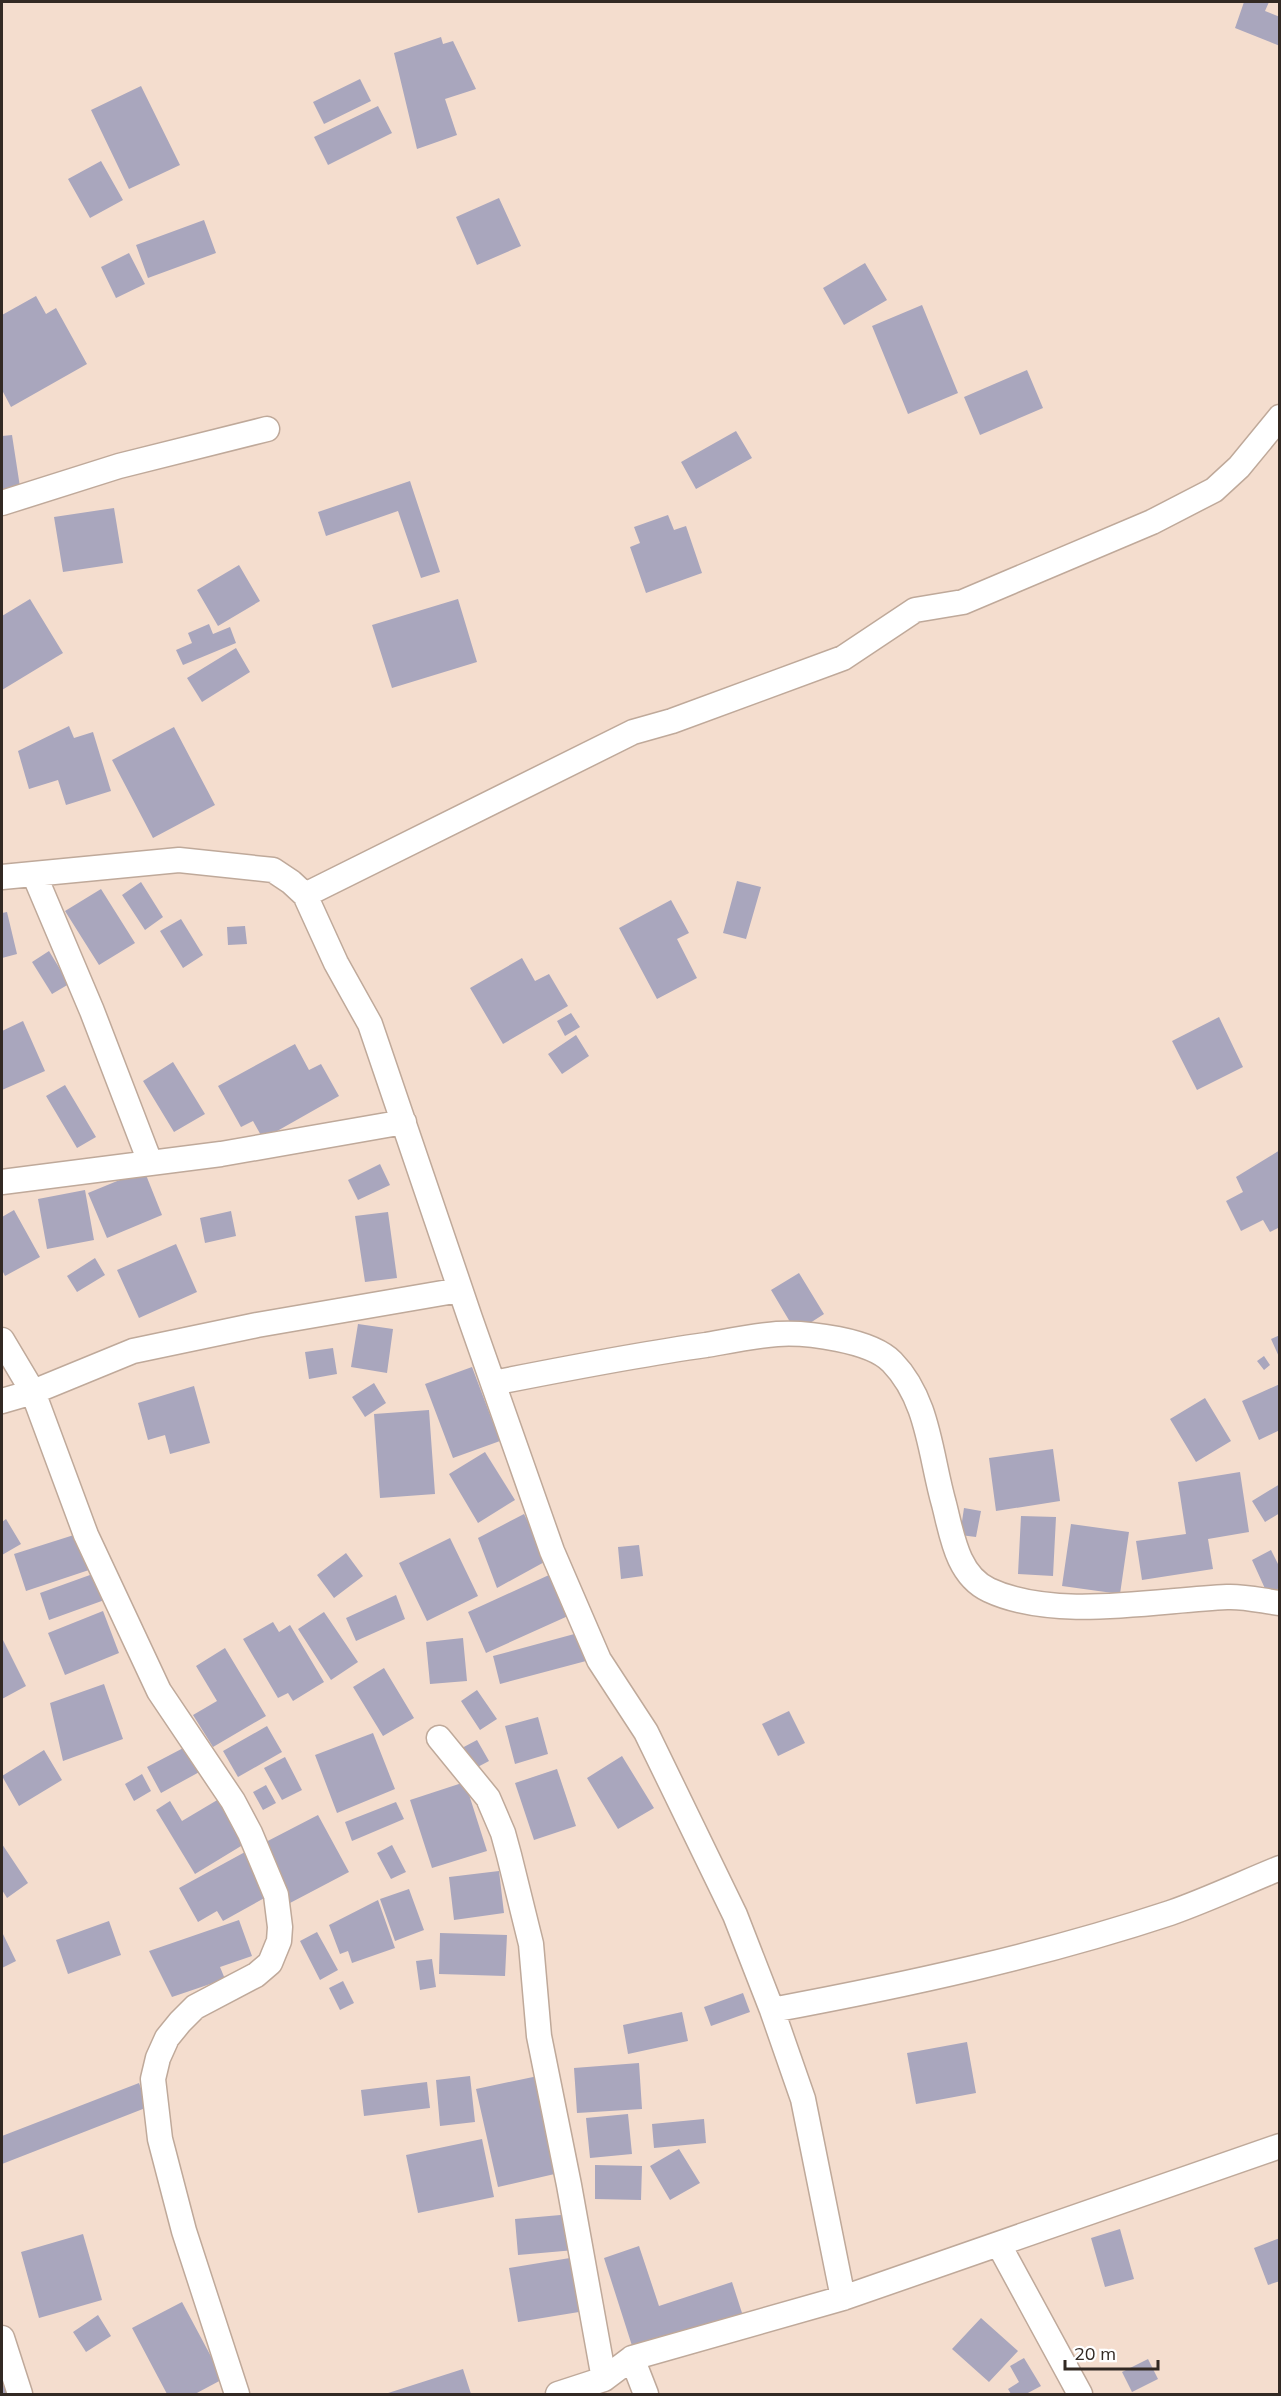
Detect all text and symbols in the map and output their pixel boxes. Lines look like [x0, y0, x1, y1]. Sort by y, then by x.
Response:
scale bar [1065, 2333, 1158, 2371]
text: 20 m [1074, 2342, 1116, 2365]

